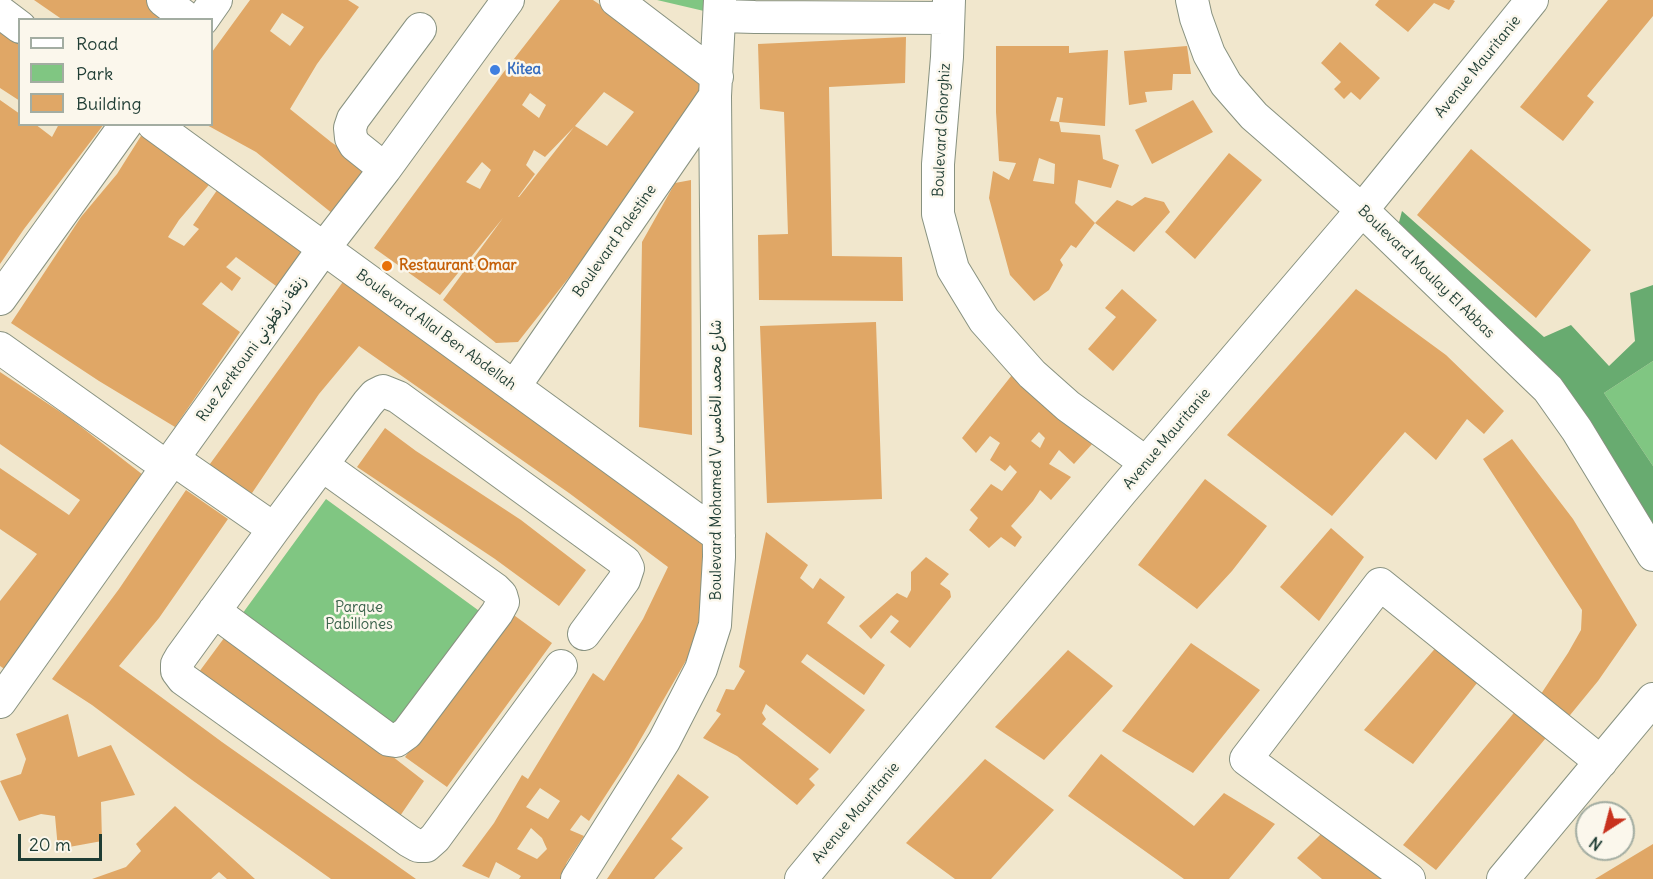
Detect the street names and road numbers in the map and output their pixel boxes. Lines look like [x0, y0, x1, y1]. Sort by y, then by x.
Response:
street label: Avenue Mauritanie [1431, 12, 1525, 122]
street label: Boulevard Ghorghiz [930, 63, 954, 197]
street label: Boulevard Palestine [569, 181, 661, 301]
street label: Boulevard Moulay El Abbas [1354, 202, 1498, 342]
street label: Boulevard Allal Ben Abdellah [353, 266, 519, 394]
street label: Rue Zerktouni زنقة زرقطوني [193, 273, 311, 425]
street label: Boulevard Mohamed V شارع محمد الخامس [708, 320, 726, 600]
street label: Avenue Mauritanie [1119, 385, 1215, 493]
street label: Avenue Mauritanie [808, 759, 904, 867]

